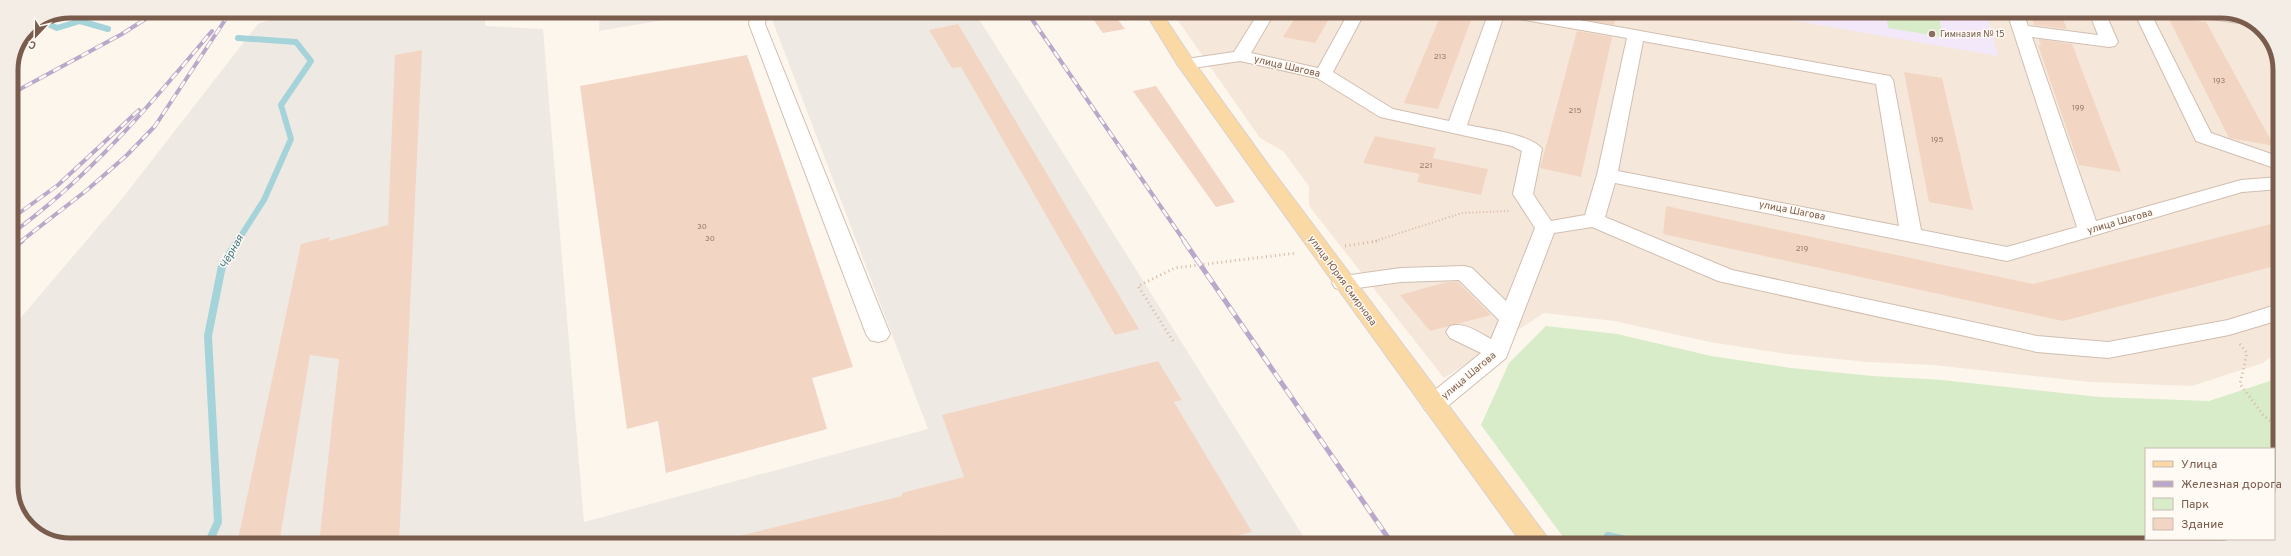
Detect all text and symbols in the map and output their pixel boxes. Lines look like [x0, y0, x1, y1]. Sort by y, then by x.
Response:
north arrow [16, 16, 56, 56]
marker: Гимназия № 15 [1927, 29, 1937, 39]
place label: Гимназия № 15 [1940, 29, 2005, 40]
text: С [27, 37, 39, 52]
house number: 213 [1434, 52, 1447, 62]
street label: улица Шагова [1253, 53, 1321, 81]
house number: 193 [2213, 76, 2225, 86]
house number: 199 [2072, 103, 2084, 113]
house number: 215 [1569, 106, 1581, 116]
house number: 195 [1931, 135, 1943, 145]
house number: 221 [1420, 161, 1432, 171]
street label: улица Шагова [1758, 198, 1826, 224]
street label: улица Шагова [2086, 206, 2154, 238]
house number: 30 [697, 222, 707, 232]
water label: Чёрная [217, 232, 247, 271]
street label: улица Юрия Смирнова [1305, 233, 1379, 329]
house number: 30 [705, 234, 715, 244]
house number: 219 [1796, 244, 1809, 254]
street label: улица Шагова [1439, 349, 1499, 403]
legend [2145, 448, 2275, 540]
text: Улица [2181, 457, 2217, 473]
text: Железная дорога [2181, 477, 2282, 493]
text: Парк [2181, 497, 2209, 513]
text: Здание [2181, 517, 2224, 533]

